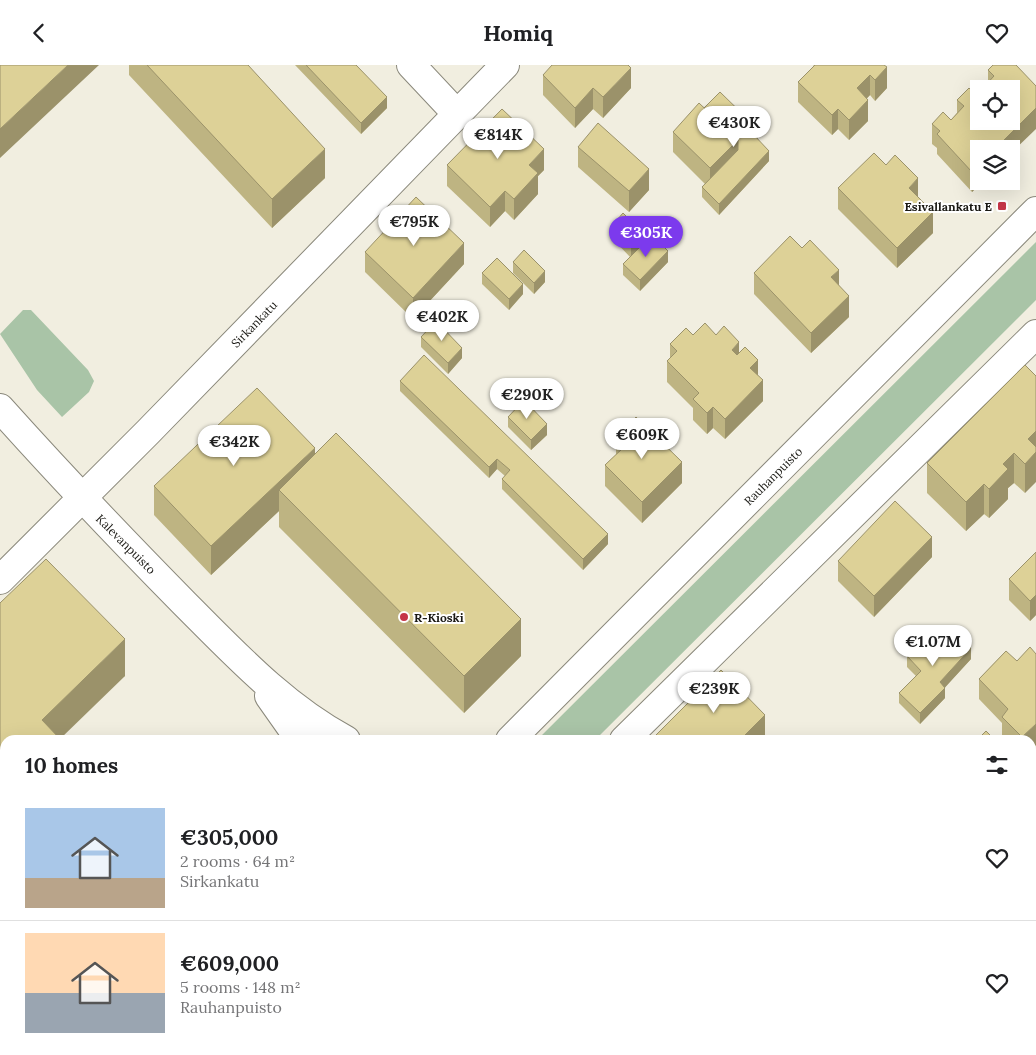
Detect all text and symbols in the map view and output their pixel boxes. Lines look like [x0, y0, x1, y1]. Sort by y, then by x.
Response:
icon: back [25, 19, 53, 47]
text: Homiq [483, 19, 553, 47]
icon: heart [983, 19, 1011, 47]
map controls [970, 80, 1020, 190]
button: locate [970, 80, 1020, 130]
pin: €430K [699, 106, 769, 148]
text: €430K [708, 112, 760, 132]
pin: €814K [463, 117, 533, 160]
text: €814K [474, 124, 522, 144]
button: layers [970, 140, 1020, 190]
place label: Esivallankatu E [904, 199, 992, 214]
marker: Esivallankatu E [996, 200, 1008, 212]
pin: €795K [379, 205, 449, 247]
text: €795K [389, 211, 439, 231]
pin: €305K [611, 215, 681, 258]
text: €305K [620, 222, 672, 242]
street label: Sirkankatu [228, 297, 280, 351]
pin: €402K [407, 299, 477, 342]
text: €402K [416, 306, 468, 326]
pin: €290K [492, 377, 562, 420]
text: €290K [501, 384, 553, 404]
pin: €609K [607, 417, 677, 460]
text: €609K [616, 424, 668, 444]
pin: €342K [199, 425, 269, 467]
text: €342K [209, 431, 259, 451]
street label: Rauhanpuisto [741, 444, 805, 508]
street label: Kalevanpuisto [93, 511, 159, 577]
place label: R-Kioski [414, 610, 464, 625]
marker: R-Kioski [398, 611, 410, 623]
pin: €1.07M [892, 625, 974, 667]
text: €1.07M [905, 631, 961, 651]
pin: €239K [679, 671, 749, 714]
text: €239K [688, 678, 740, 698]
icon: filters [983, 751, 1011, 779]
text: 10 homes [25, 752, 118, 779]
text: €305,000 [180, 824, 278, 851]
icon: home [65, 828, 125, 888]
icon: heart [983, 844, 1011, 872]
text: 2 rooms · 64 m² [180, 851, 295, 871]
text: Sirkankatu [180, 871, 259, 891]
text: €609,000 [180, 950, 279, 977]
icon: home [65, 953, 125, 1013]
icon: heart [983, 969, 1011, 997]
text: 5 rooms · 148 m² [180, 977, 301, 997]
text: Rauhanpuisto [180, 997, 282, 1017]

